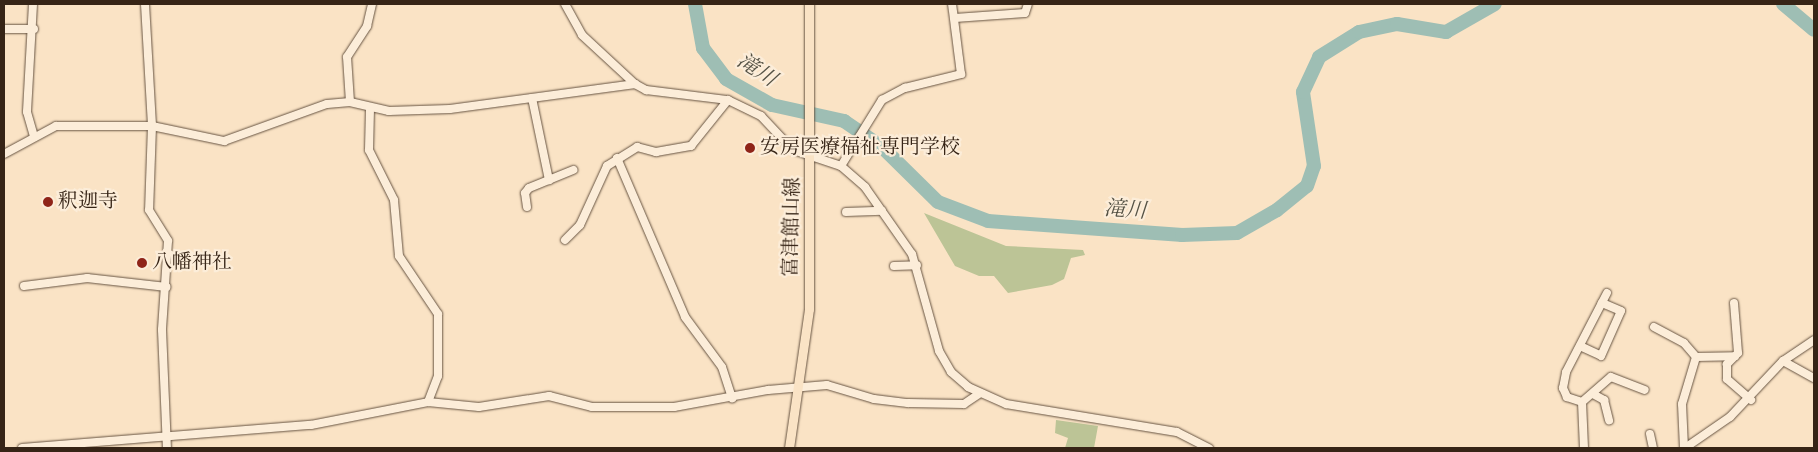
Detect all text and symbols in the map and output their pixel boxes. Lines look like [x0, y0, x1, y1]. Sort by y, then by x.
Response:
water label: 滝川 [732, 49, 780, 93]
place label: 安房医療福祉専門学校 [760, 136, 960, 160]
marker: 安房医療福祉専門学校 [744, 142, 756, 154]
street label: 富津館山線 [780, 177, 806, 277]
place label: 釈迦寺 [58, 190, 118, 214]
marker: 釈迦寺 [42, 196, 54, 208]
water label: 滝川 [1103, 197, 1147, 225]
place label: 八幡神社 [152, 251, 232, 275]
marker: 八幡神社 [136, 257, 148, 269]

